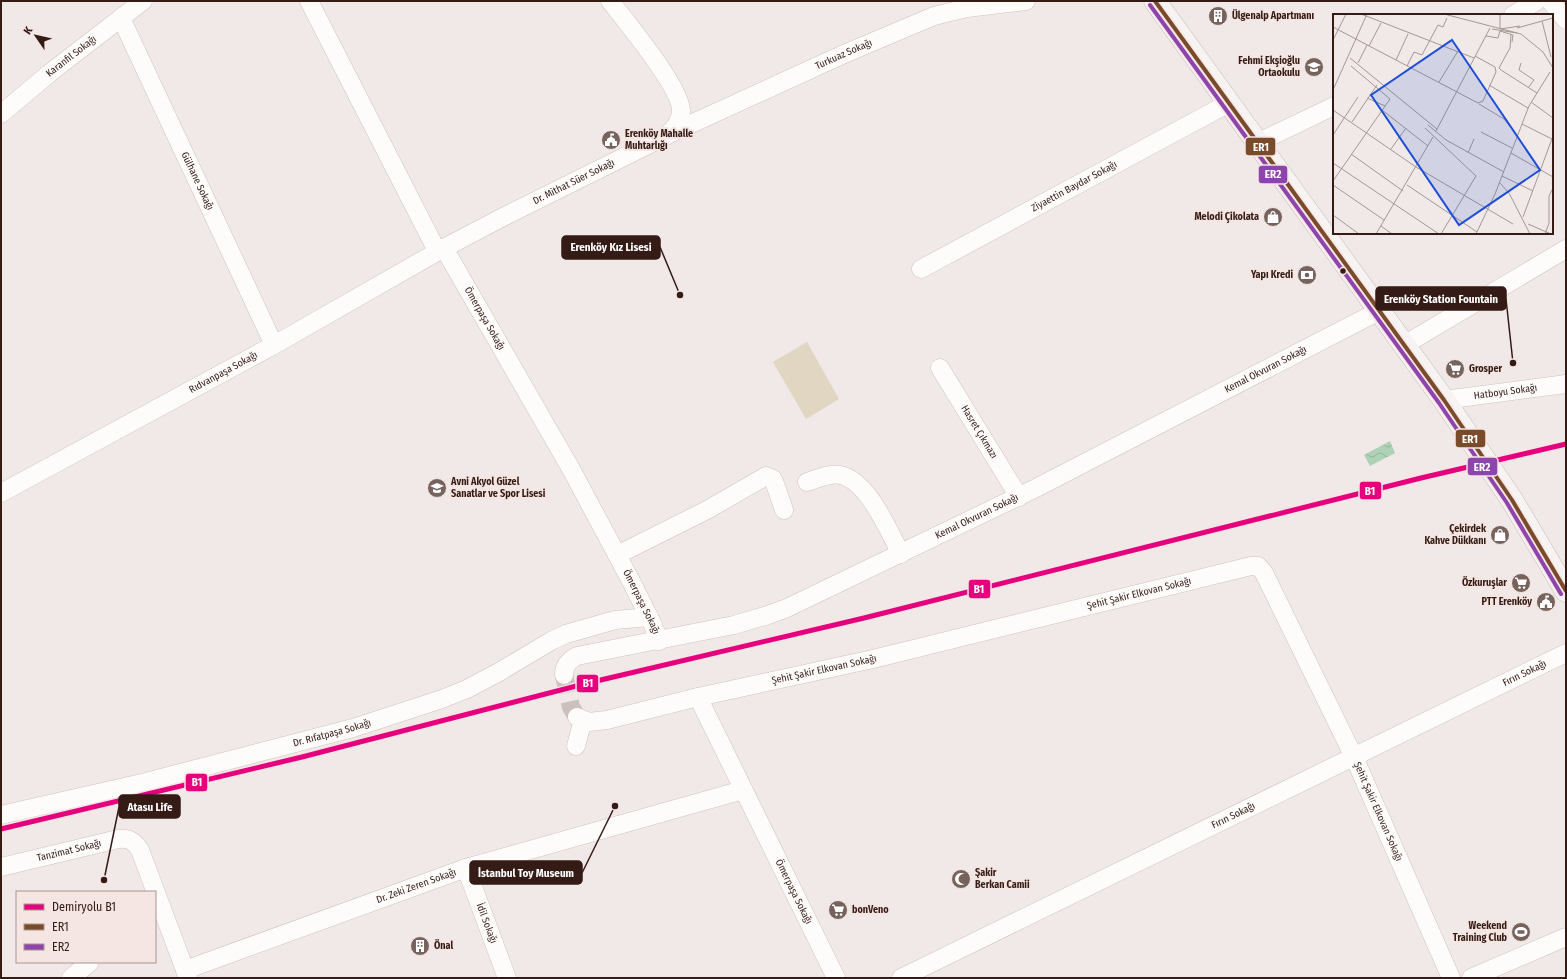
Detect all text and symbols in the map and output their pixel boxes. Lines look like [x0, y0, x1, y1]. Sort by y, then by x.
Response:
building icon: Ülgenalp Apartmanı [1207, 5, 1229, 27]
place label: Ülgenalp Apartmanı [1232, 9, 1315, 22]
inset map [1333, 14, 1553, 234]
north arrow [16, 16, 56, 56]
text: K [21, 24, 36, 37]
street label: Karanfil Sokağı [44, 33, 99, 80]
street label: Turkuaz Sokağı [813, 37, 874, 72]
place label: Fehmi Ekşioğlu Ortaokulu [1238, 55, 1300, 79]
school or university icon: Fehmi Ekşioğlu Ortaokulu [1303, 56, 1325, 78]
place label: Erenköy Mahalle Muhtarlığı [625, 128, 693, 152]
public building icon: Erenköy Mahalle Muhtarlığı [600, 129, 622, 151]
line badge: ER1 [1245, 137, 1276, 156]
text: ER1 [1253, 141, 1269, 154]
street label: Gülhane Sokağı [178, 150, 216, 212]
street label: Dr. Mithat Süer Sokağı [531, 156, 617, 207]
street label: Ziyaettin Baydar Sokağı [1029, 158, 1119, 214]
line badge: ER2 [1258, 165, 1288, 184]
text: ER2 [1265, 168, 1281, 181]
shop icon: Melodi Çikolata [1262, 206, 1284, 228]
place label: Melodi Çikolata [1194, 211, 1259, 223]
callout: Erenköy Kız Lisesi [562, 236, 660, 259]
text: Erenköy Kız Lisesi [570, 241, 652, 254]
bank icon: Yapı Kredi [1296, 264, 1318, 286]
unlabelled marker [1338, 266, 1348, 276]
place label: Yapı Kredi [1250, 269, 1293, 281]
street label: Ömerpaşa Sokağı [462, 284, 507, 352]
callout: Erenköy Station Fountain [1376, 287, 1506, 310]
text: Erenköy Station Fountain [1384, 293, 1498, 306]
street label: Kemal Okvuran Sokağı [1223, 343, 1309, 396]
street label: Rıdvanpaşa Sokağı [187, 349, 260, 396]
supermarket icon: Grosper [1444, 358, 1466, 380]
place label: Grosper [1469, 363, 1503, 375]
street label: Hatboyu Sokağı [1473, 382, 1538, 402]
street label: Hasret Çıkmazı [958, 403, 1000, 461]
line badge: ER1 [1455, 429, 1486, 448]
text: ER1 [1462, 433, 1478, 446]
line badge: ER2 [1467, 457, 1498, 476]
text: ER2 [1474, 461, 1490, 474]
place label: Avni Akyol Güzel Sanatlar ve Spor Lisesi [450, 476, 546, 500]
school or university icon: Avni Akyol Güzel Sanatlar ve Spor Lisesi [426, 477, 448, 499]
line badge: B1 [1359, 481, 1382, 500]
text: B1 [1365, 485, 1375, 498]
street label: Kemal Okvuran Sokağı [933, 491, 1020, 542]
place label: Çekirdek Kahve Dükkanı [1424, 523, 1487, 547]
shop icon: Çekirdek Kahve Dükkanı [1489, 524, 1511, 546]
street label: Ömerpaşa Sokağı [620, 567, 662, 636]
supermarket icon: Özkuruşlar [1510, 572, 1532, 594]
street label: Şehit Şakir Elkovan Sokağı [1086, 575, 1192, 612]
place label: Özkuruşlar [1462, 576, 1507, 589]
line badge: B1 [968, 579, 991, 599]
text: B1 [974, 583, 984, 596]
public building icon: PTT Erenköy [1535, 591, 1557, 613]
place label: PTT Erenköy [1482, 596, 1532, 608]
street label: Şehit Şakir Elkovan Sokağı [771, 652, 878, 687]
street label: Fırın Sokağı [1501, 658, 1548, 689]
line badge: B1 [576, 674, 599, 693]
text: B1 [583, 677, 593, 690]
street label: Dr. Rıfatpaşa Sokağı [292, 717, 372, 749]
street label: Şehit Şakir Elkovan Sokağı [1351, 760, 1405, 863]
line badge: B1 [185, 773, 208, 792]
text: B1 [192, 776, 202, 789]
callout: Atasu Life [119, 795, 180, 818]
street label: Fırın Sokağı [1210, 800, 1257, 831]
text: Atasu Life [126, 801, 173, 814]
street label: Tanzimat Sokağı [36, 837, 103, 864]
street label: Ömerpaşa Sokağı [773, 857, 815, 926]
callout: İstanbul Toy Museum [470, 861, 582, 884]
street label: Dr. Zeki Zeren Sokağı [375, 866, 458, 906]
text: İstanbul Toy Museum [478, 867, 574, 880]
place label: Şakir Berkan Camii [975, 867, 1030, 891]
mosque icon: Şakir Berkan Camii [950, 868, 972, 890]
legend [16, 891, 156, 963]
supermarket icon: bonVeno [827, 899, 849, 921]
text: Demiryolu B1 [52, 900, 116, 914]
street label: İdil Sokağı [474, 901, 500, 945]
place label: bonVeno [852, 904, 889, 916]
text: ER1 [52, 920, 69, 934]
place label: Weekend Training Club [1453, 920, 1508, 944]
sports icon: Weekend Training Club [1510, 921, 1532, 943]
building icon: Önal [409, 935, 431, 957]
place label: Önal [434, 939, 453, 952]
text: ER2 [52, 940, 69, 954]

